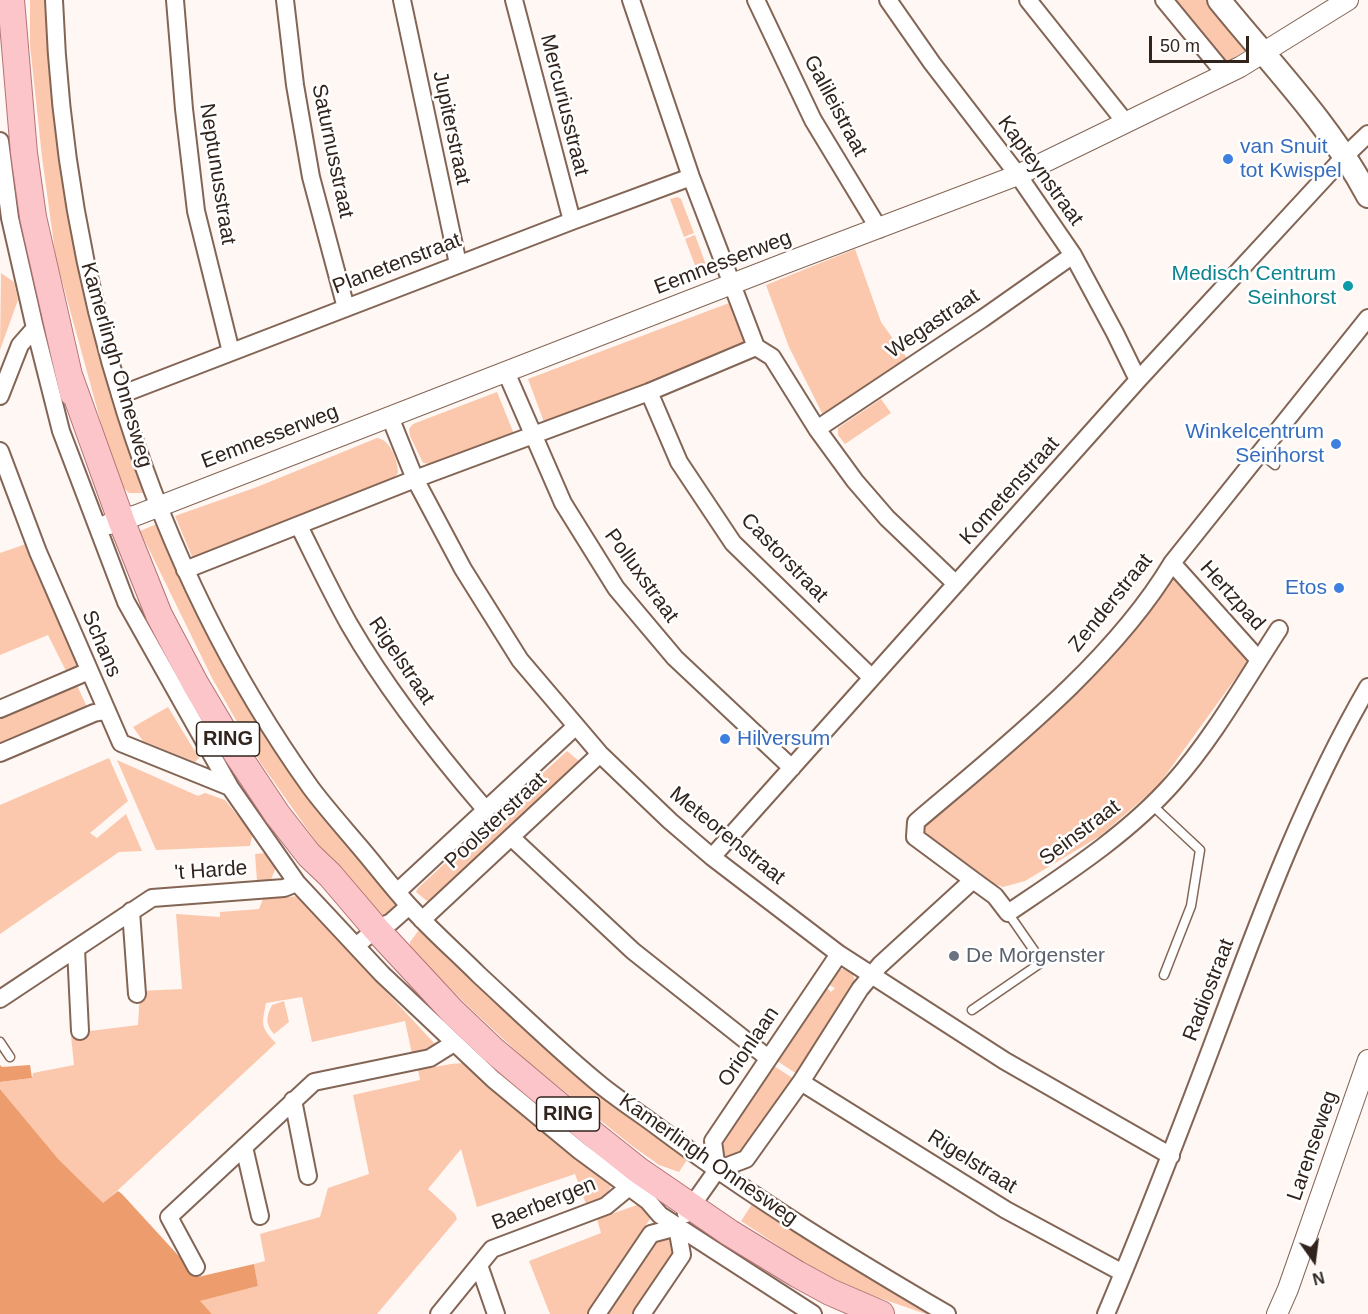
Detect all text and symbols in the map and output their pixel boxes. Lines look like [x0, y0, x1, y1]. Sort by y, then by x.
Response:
scale bar [1152, 24, 1252, 62]
street label: Mercuriusstraat [534, 32, 594, 178]
text: 50 m [1160, 36, 1200, 56]
street label: Galileistraat [798, 51, 872, 161]
street label: Jupiterstraat [427, 69, 475, 187]
street label: Saturnusstraat [305, 82, 359, 220]
street label: Neptunusstraat [193, 102, 241, 246]
street label: Kapteynstraat [992, 111, 1088, 231]
place label: van Snuit tot Kwispel [1240, 134, 1342, 184]
marker: van Snuit tot Kwispel [1221, 152, 1235, 166]
street label: Eemnesserweg [651, 225, 795, 301]
street label: Planetenstraat [329, 228, 465, 300]
street label: Kamerlingh Onnesweg [75, 259, 157, 471]
place label: Medisch Centrum Seinhorst [1171, 261, 1336, 311]
marker: Medisch Centrum Seinhorst [1341, 279, 1355, 293]
street label: Wegastraat [882, 284, 984, 364]
street label: Eemnesserweg [198, 399, 342, 475]
place label: Winkelcentrum Seinhorst [1185, 419, 1324, 469]
street label: Kometenstraat [955, 432, 1065, 550]
marker: Winkelcentrum Seinhorst [1329, 437, 1343, 451]
street label: Castorstraat [735, 508, 833, 608]
street label: Polluxstraat [599, 524, 683, 628]
street label: Zenderstraat [1064, 549, 1158, 657]
street label: Hertzpad [1194, 556, 1270, 636]
place label: Etos [1285, 575, 1327, 601]
marker: Etos [1332, 581, 1346, 595]
street label: Schans [76, 607, 126, 681]
street label: Rigelstraat [362, 612, 440, 710]
road number: RING [196, 722, 260, 756]
place label: Hilversum [737, 726, 830, 752]
marker: Hilversum [718, 732, 732, 746]
street label: Poolsterstraat [440, 768, 552, 874]
street label: Meteorenstraat [664, 782, 790, 890]
street label: Seinstraat [1035, 794, 1125, 872]
street label: 't Harde [174, 856, 248, 886]
street label: Radiostraat [1178, 935, 1240, 1045]
place label: De Morgenster [966, 943, 1105, 969]
marker: De Morgenster [947, 949, 961, 963]
street label: Orionlaan [713, 1002, 785, 1092]
street label: Larenseweg [1282, 1088, 1344, 1204]
street label: Kamerlingh Onnesweg [614, 1089, 802, 1231]
road number: RING [536, 1097, 600, 1131]
street label: Rigelstraat [923, 1125, 1021, 1199]
street label: Baerbergen [488, 1172, 600, 1236]
north arrow [1284, 1230, 1344, 1290]
text: N [1311, 1268, 1326, 1288]

